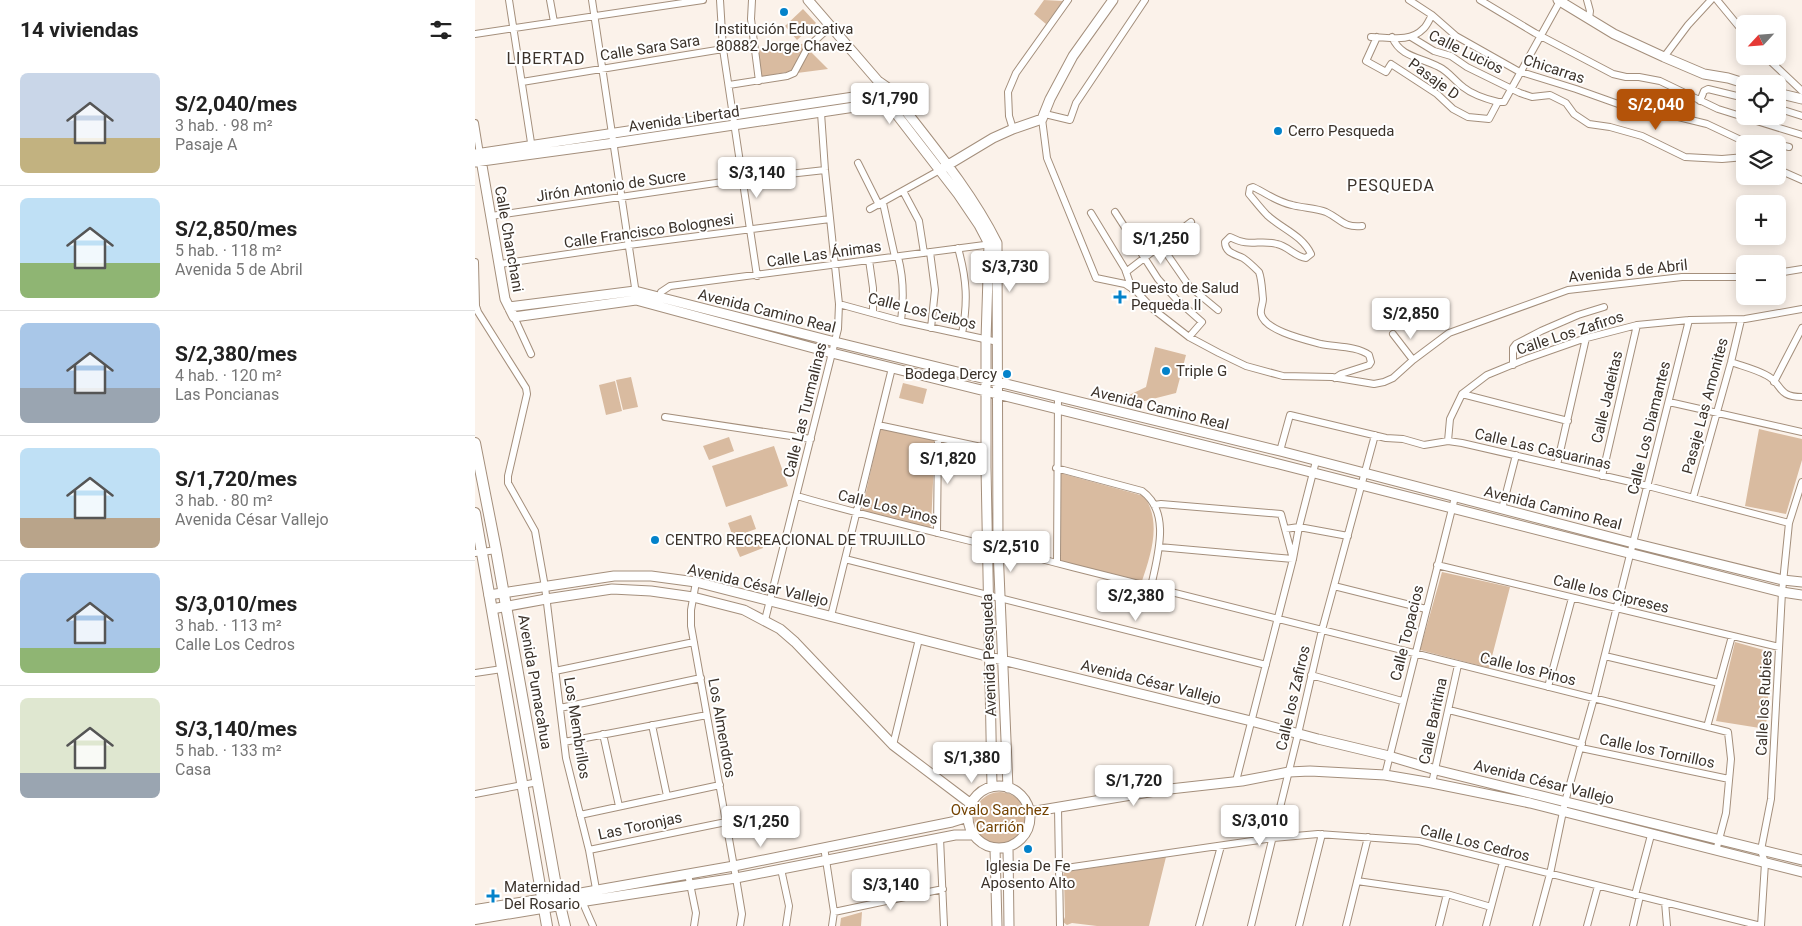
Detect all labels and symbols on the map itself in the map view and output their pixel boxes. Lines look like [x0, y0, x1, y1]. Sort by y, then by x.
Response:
marker: Institución Educativa 80882 Jorge Chavez [778, 6, 790, 18]
north arrow [1736, 15, 1786, 65]
place label: Institución Educativa 80882 Jorge Chavez [715, 20, 853, 55]
street label: Calle Lucios [1426, 26, 1506, 78]
street label: Calle Sara Sara [599, 31, 701, 65]
district label: LIBERTAD [506, 49, 586, 68]
street label: Chicarras [1521, 51, 1587, 87]
street label: Pasaje D [1405, 55, 1463, 103]
pin: S/1,790 [844, 82, 936, 125]
pin: S/2,040 [1610, 88, 1702, 131]
street label: Avenida Libertad [627, 102, 741, 136]
place label: Cerro Pesqueda [1288, 122, 1394, 140]
marker: Cerro Pesqueda [1272, 125, 1284, 137]
pin: S/3,140 [711, 156, 803, 199]
street label: Jirón Antonio de Sucre [535, 167, 687, 205]
district label: PESQUEDA [1347, 176, 1435, 195]
street label: Calle Chanchani [491, 184, 527, 294]
street label: Calle Francisco Bolognesi [563, 210, 735, 252]
pin: S/1,250 [1115, 222, 1207, 265]
street label: Calle Las Ánimas [766, 237, 882, 271]
pin: S/3,730 [964, 250, 1056, 293]
street label: Avenida 5 de Abril [1568, 256, 1688, 286]
place label: Puesto de Salud Pequeda II [1131, 279, 1239, 314]
street label: Avenida Camino Real [696, 285, 838, 337]
street label: Calle Los Ceibos [866, 289, 978, 333]
marker: Puesto de Salud Pequeda II [1113, 290, 1127, 304]
pin: S/2,850 [1365, 298, 1457, 340]
street label: Calle Los Zafiros [1514, 307, 1626, 359]
street label: Pasaje Las Amonites [1678, 336, 1732, 476]
street label: Calle Las Turmalinas [779, 341, 831, 479]
street label: Calle Jadeitas [1588, 349, 1626, 445]
street label: Calle Los Diamantes [1624, 359, 1674, 497]
place label: Triple G [1176, 362, 1227, 380]
place label: Bodega Dercy [905, 365, 997, 383]
marker: Triple G [1160, 365, 1172, 377]
marker: Bodega Dercy [1001, 368, 1013, 380]
street label: Avenida Camino Real [1089, 382, 1231, 434]
street label: Calle Las Casuarinas [1473, 425, 1613, 473]
pin: S/1,820 [902, 442, 994, 485]
street label: Avenida Camino Real [1482, 482, 1624, 534]
street label: Calle Los Pinos [836, 486, 940, 528]
pin: S/2,510 [965, 530, 1057, 573]
place label: CENTRO RECREACIONAL DE TRUJILLO [665, 531, 926, 549]
marker: CENTRO RECREACIONAL DE TRUJILLO [649, 534, 661, 546]
street label: Avenida César Vallejo [686, 560, 830, 610]
street label: Calle los Cipreses [1551, 571, 1671, 617]
pin: S/2,380 [1090, 580, 1182, 622]
street label: Calle Topacios [1386, 583, 1428, 683]
street label: Avenida Pesqueda [978, 593, 1000, 717]
street label: Avenida Pumacahua [514, 613, 556, 751]
street label: Calle los Zafiros [1272, 644, 1314, 752]
street label: Calle los Pinos [1478, 648, 1578, 690]
street label: Calle los Rubies [1752, 650, 1776, 756]
street label: Avenida César Vallejo [1079, 656, 1223, 708]
street label: Los Membrillos [560, 676, 594, 780]
street label: Calle Baritina [1415, 676, 1451, 766]
street label: Los Almendros [704, 677, 740, 779]
street label: Calle los Tornillos [1598, 730, 1716, 772]
pin: S/1,380 [926, 742, 1018, 784]
street label: Avenida César Vallejo [1472, 756, 1616, 808]
pin: S/1,720 [1088, 764, 1180, 807]
park label: Ovalo Sanchez Carrión [951, 801, 1049, 836]
pin: S/3,010 [1214, 804, 1306, 847]
pin: S/1,250 [715, 806, 807, 848]
street label: Las Toronjas [596, 808, 684, 844]
street label: Calle Los Cedros [1418, 821, 1532, 865]
marker: Iglesia De Fe Aposento Alto [1022, 843, 1034, 855]
place label: Iglesia De Fe Aposento Alto [981, 857, 1075, 892]
pin: S/3,140 [845, 868, 937, 911]
place label: Maternidad Del Rosario [504, 878, 580, 913]
marker: Maternidad Del Rosario [486, 889, 500, 903]

